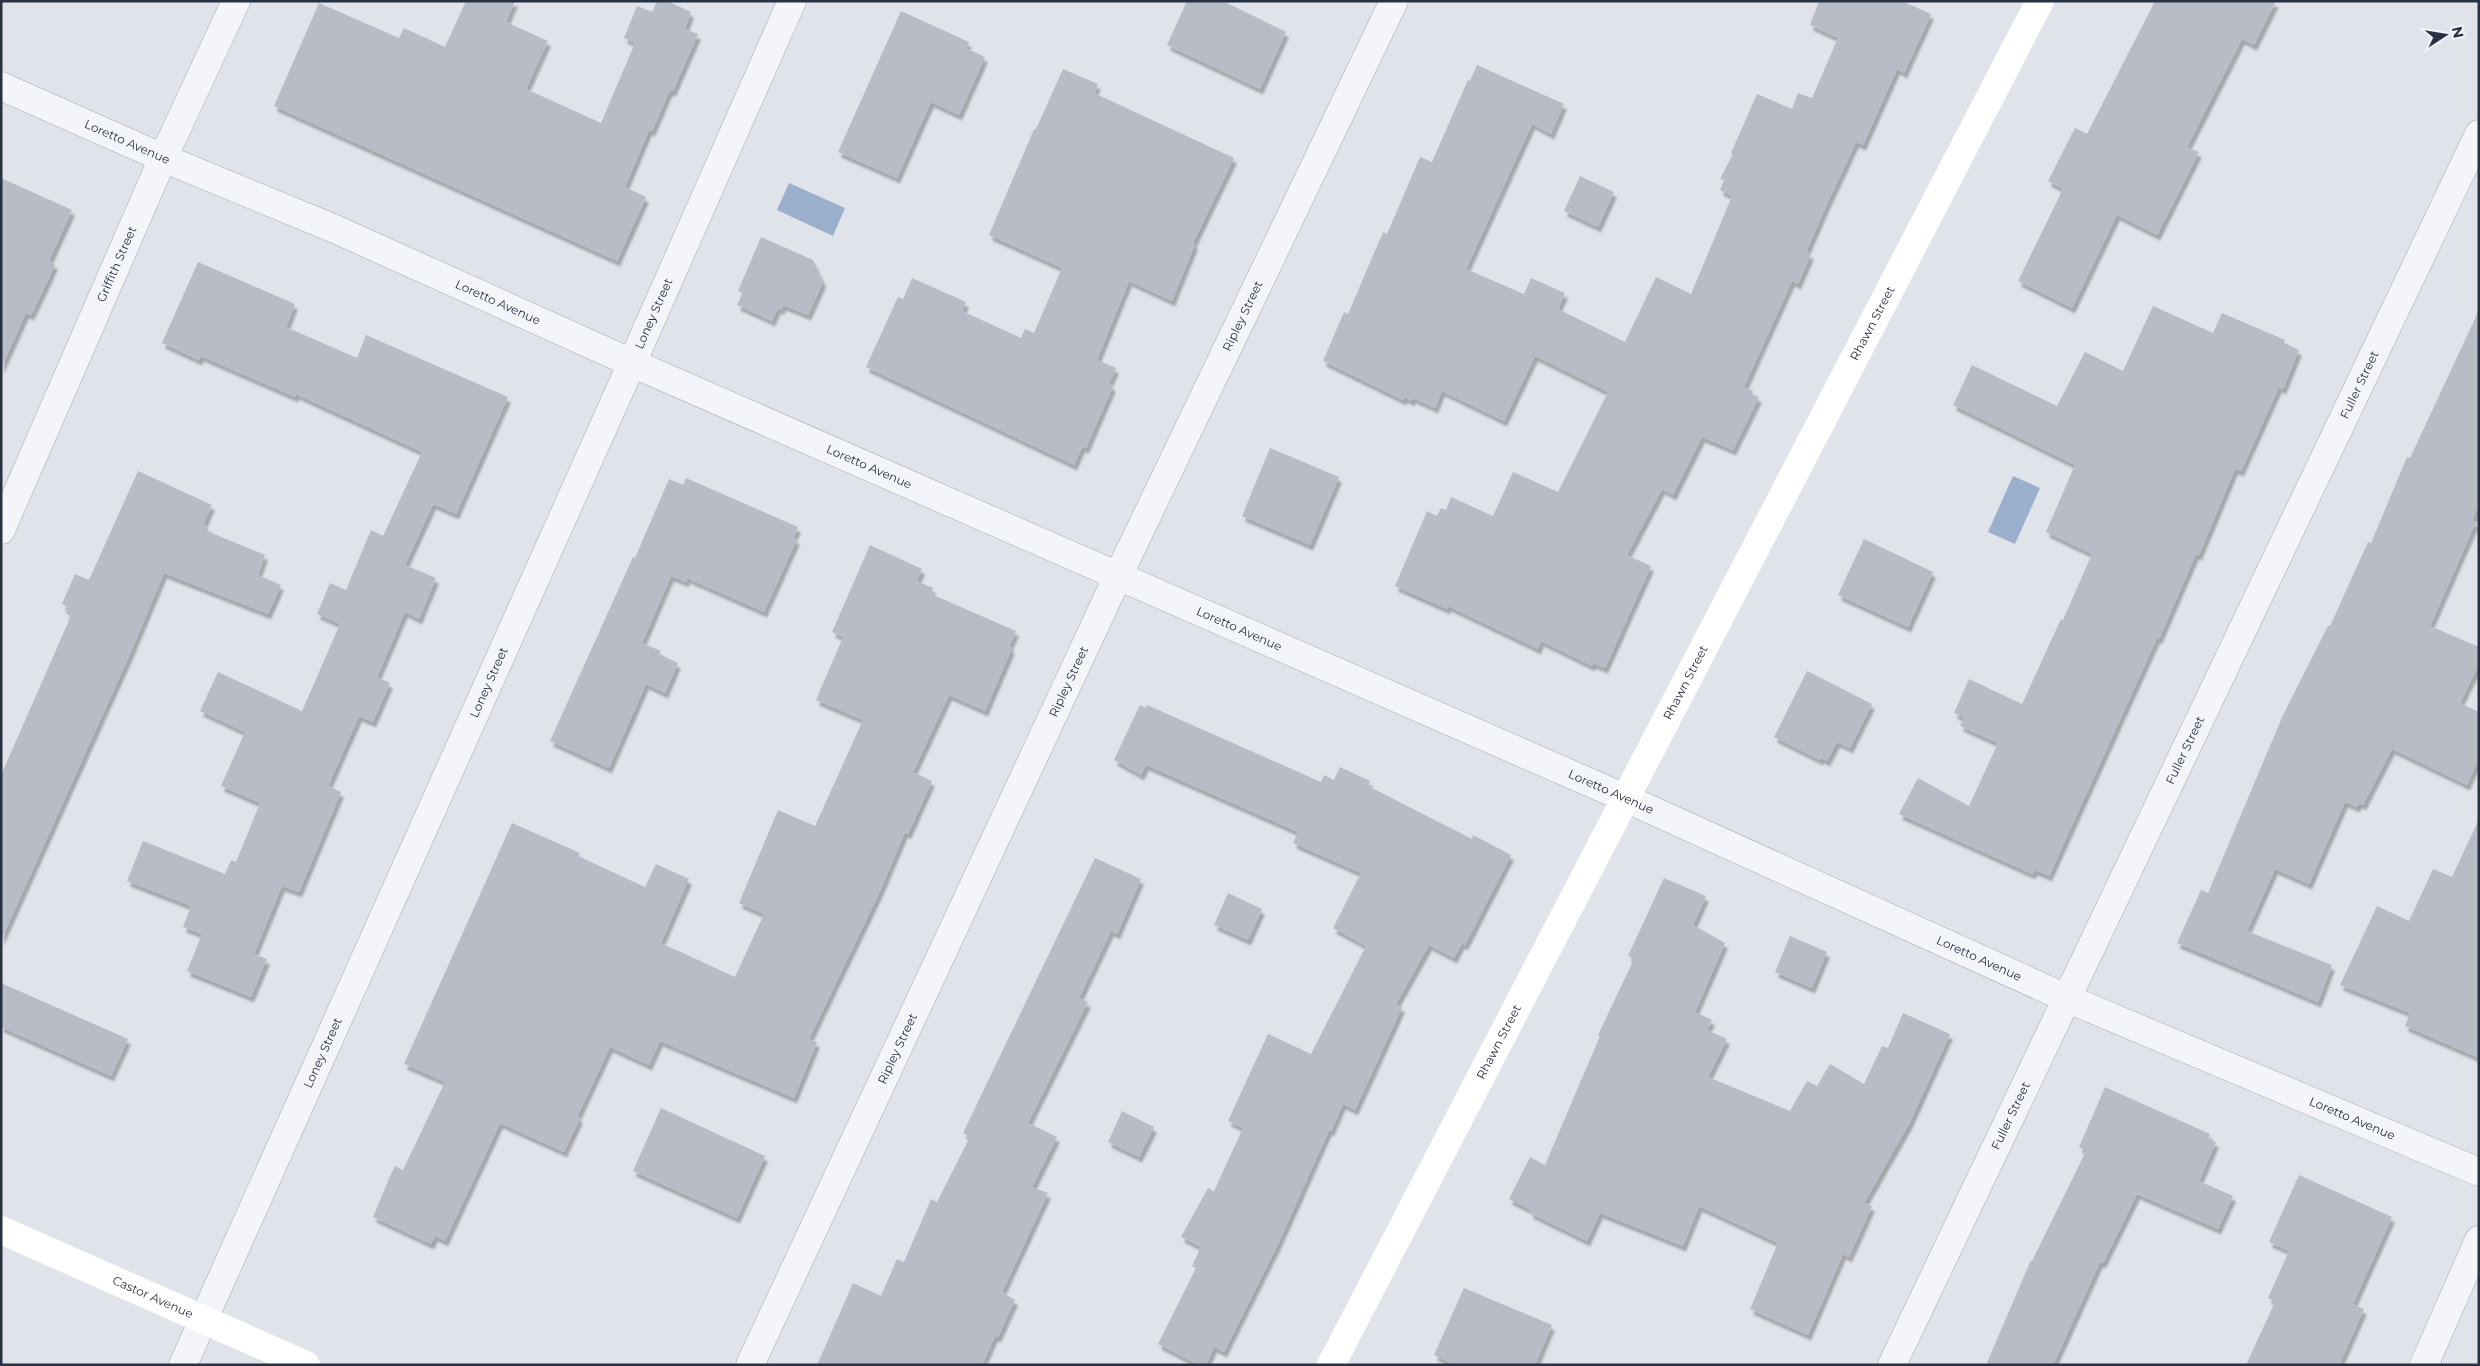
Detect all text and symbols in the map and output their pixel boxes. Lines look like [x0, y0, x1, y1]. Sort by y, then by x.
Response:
north arrow [2420, 10, 2470, 60]
text: N [2448, 25, 2468, 40]
street label: Loretto Avenue [82, 116, 172, 167]
street label: Griffith Street [93, 224, 139, 304]
street label: Loretto Avenue [453, 276, 543, 328]
street label: Loney Street [631, 276, 676, 351]
street label: Ripley Street [1219, 278, 1266, 353]
street label: Rhawn Street [1846, 283, 1898, 363]
street label: Fuller Street [2336, 348, 2382, 421]
street label: Loretto Avenue [824, 441, 914, 492]
street label: Loretto Avenue [1194, 603, 1284, 654]
street label: Rhawn Street [1660, 643, 1711, 722]
street label: Loney Street [466, 644, 511, 720]
street label: Ripley Street [1045, 644, 1091, 719]
street label: Fuller Street [2162, 714, 2207, 786]
street label: Loretto Avenue [1566, 766, 1656, 817]
street label: Loretto Avenue [1934, 932, 2024, 984]
street label: Rhawn Street [1473, 1002, 1524, 1082]
street label: Ripley Street [874, 1011, 920, 1086]
street label: Loney Street [300, 1015, 345, 1090]
street label: Fuller Street [1988, 1079, 2033, 1152]
street label: Loretto Avenue [2307, 1093, 2398, 1143]
street label: Castor Avenue [110, 1272, 196, 1321]

